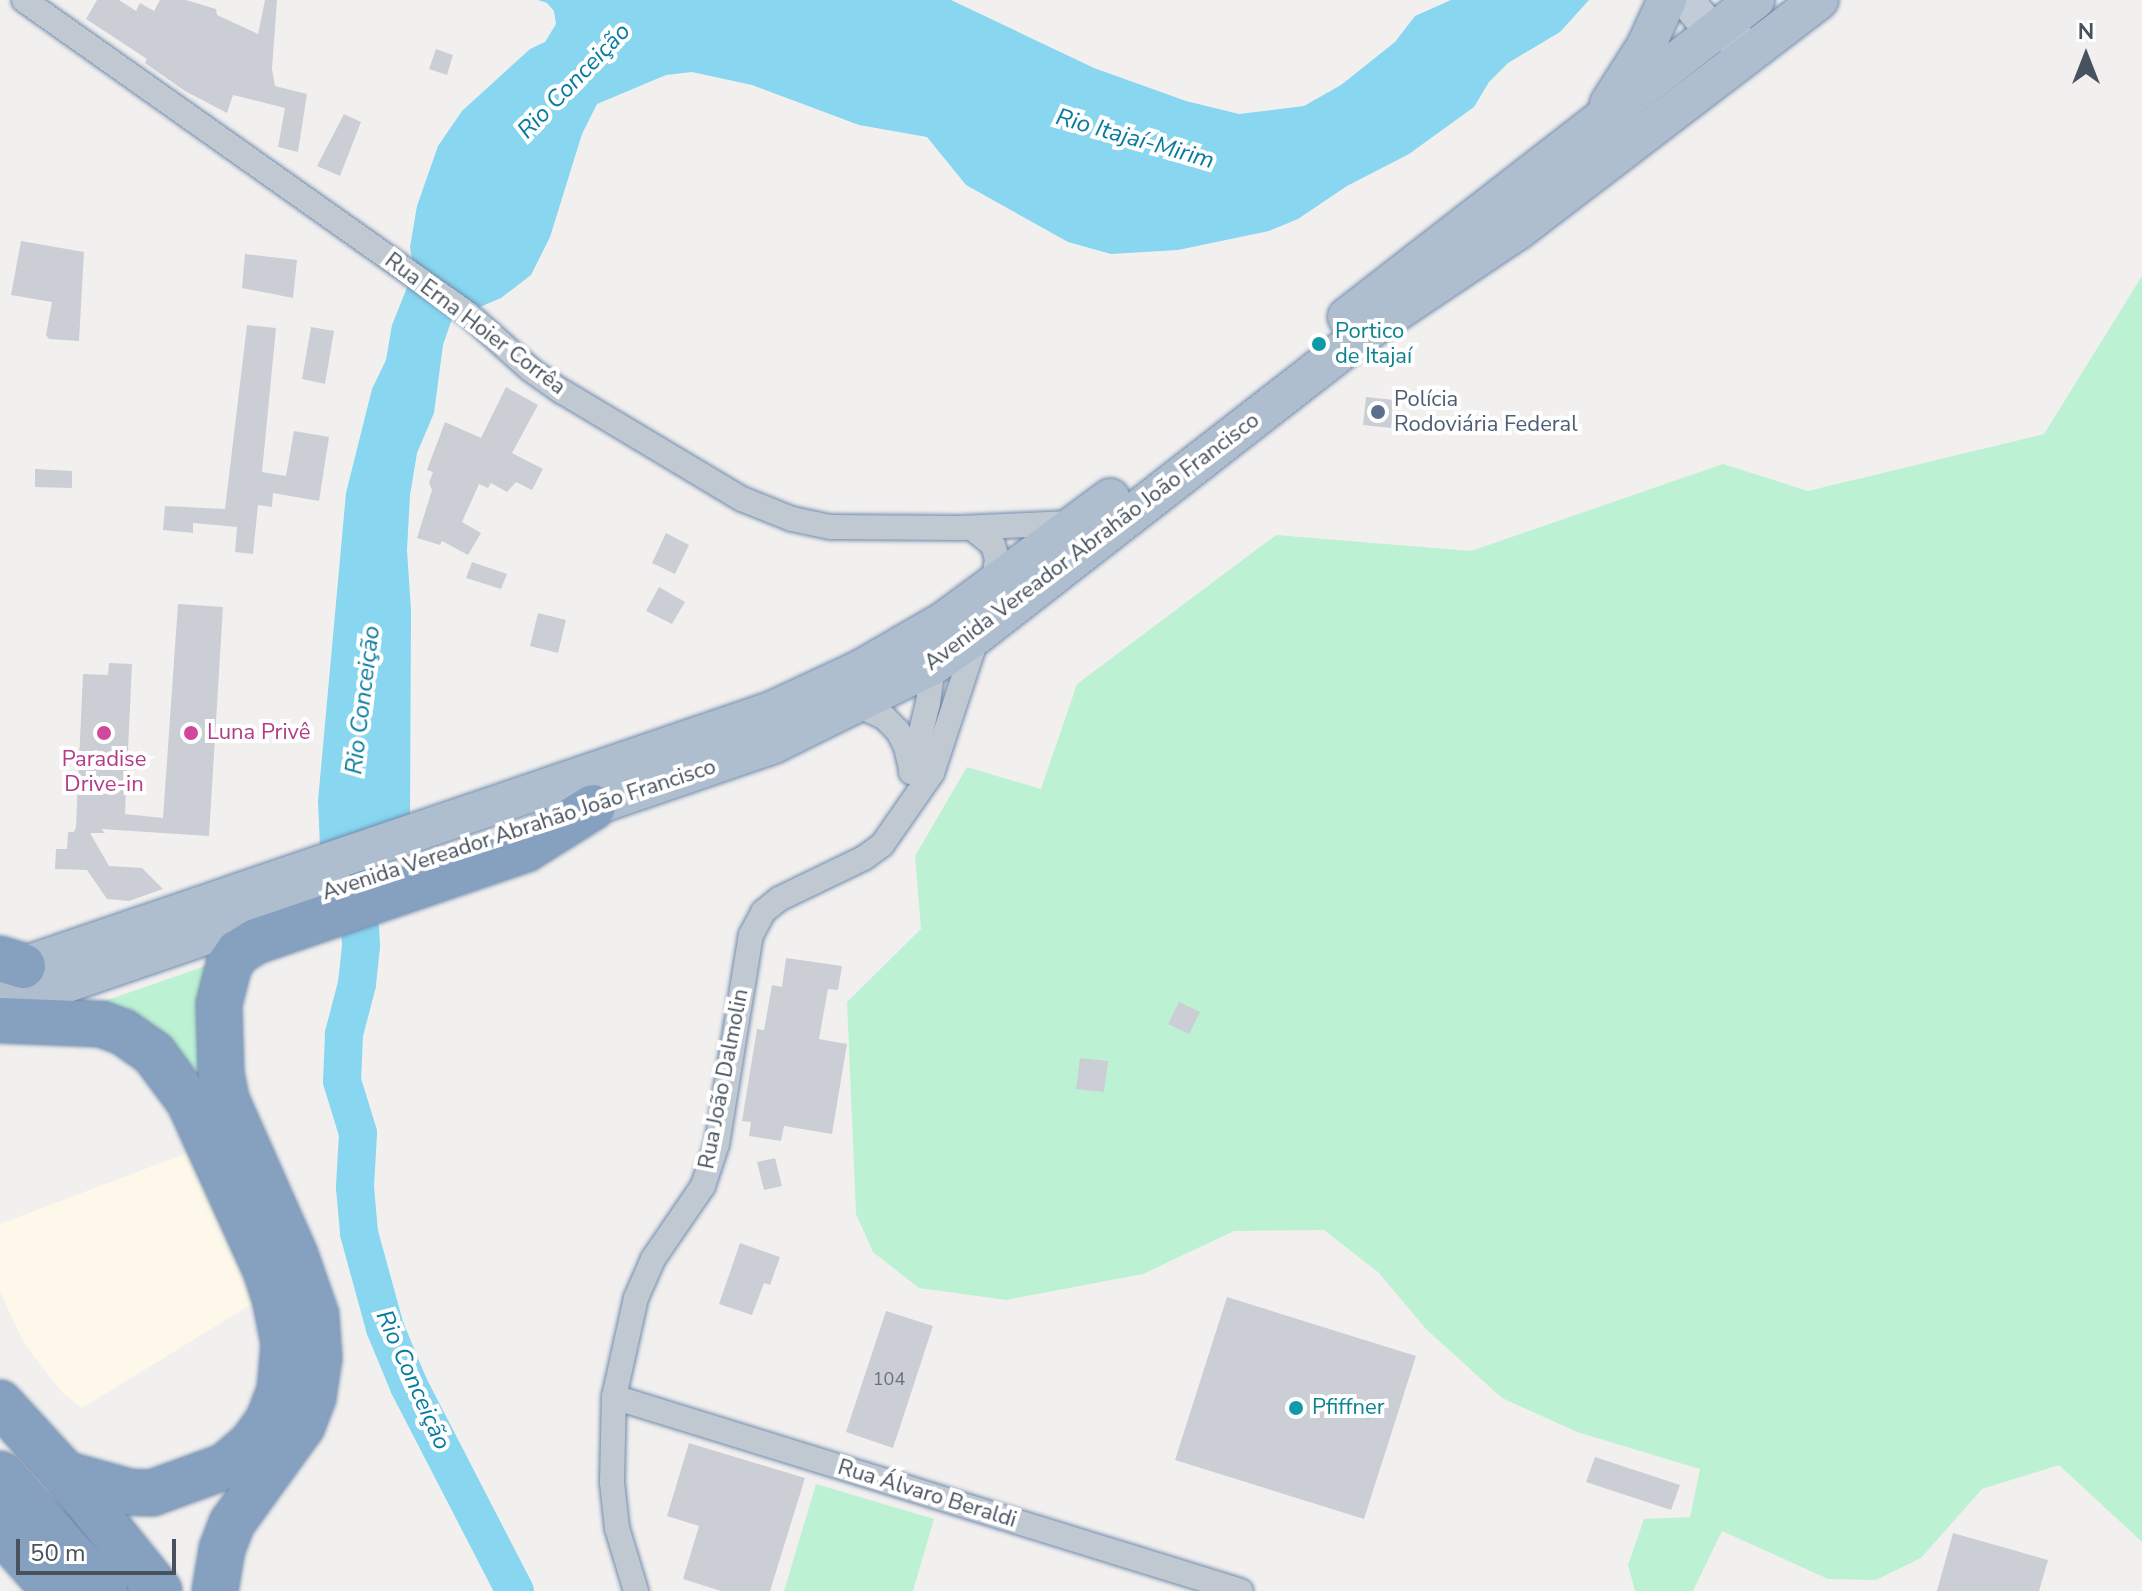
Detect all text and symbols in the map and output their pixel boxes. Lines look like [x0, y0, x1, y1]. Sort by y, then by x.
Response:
north arrow [2046, 16, 2126, 96]
water label: Rio Conceição [512, 17, 636, 145]
text: N [2078, 17, 2094, 47]
water label: Rio Itajaí-Mirim [1053, 103, 1217, 175]
street label: Rua Erna Hoier Corrêa [379, 247, 571, 401]
place label: Portico de Itajaí [1335, 318, 1412, 370]
marker: Portico de Itajaí [1310, 335, 1328, 353]
place label: Polícia Rodoviária Federal [1394, 386, 1578, 438]
marker: Polícia Rodoviária Federal [1369, 403, 1387, 421]
street label: Avenida Vereador Abrahão João Francisco [919, 407, 1265, 677]
water label: Rio Conceição [340, 624, 386, 776]
place label: Luna Privê [207, 720, 310, 746]
marker: Paradise Drive-in [95, 724, 113, 742]
marker: Luna Privê [182, 724, 200, 742]
place label: Paradise Drive-in [62, 746, 146, 798]
street label: Avenida Vereador Abrahão João Francisco [319, 754, 719, 906]
street label: Rua João Dalmolin [694, 987, 754, 1171]
water label: Rio Conceição [369, 1306, 457, 1454]
house number: 104 [873, 1368, 905, 1390]
place label: Pfiffner [1312, 1395, 1385, 1421]
marker: Pfiffner [1287, 1399, 1305, 1417]
street label: Rua Álvaro Beraldi [834, 1454, 1020, 1534]
scale bar [20, 1523, 180, 1573]
text: 50 m [30, 1537, 86, 1569]

